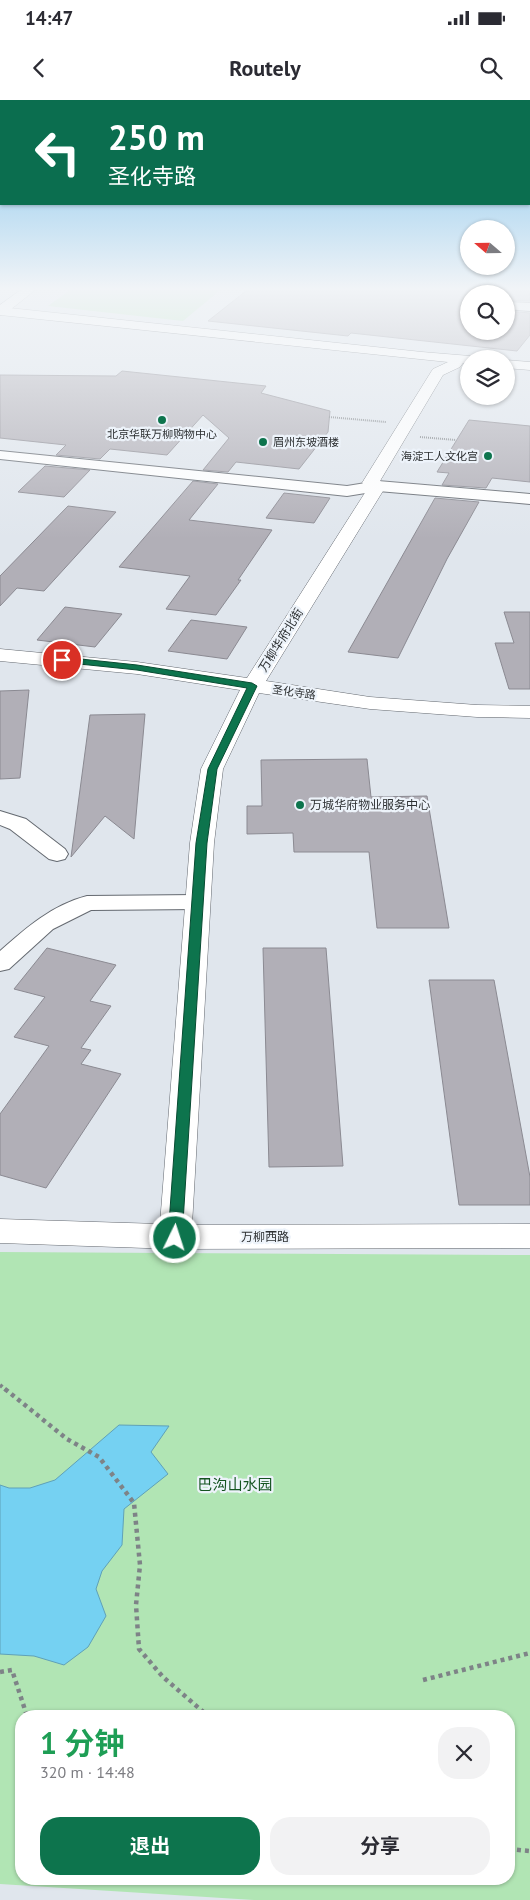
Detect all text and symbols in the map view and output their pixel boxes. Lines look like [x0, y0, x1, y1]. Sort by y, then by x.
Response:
text: 14:47 [25, 6, 73, 30]
icon: back [25, 54, 53, 82]
text: Routely [229, 54, 301, 82]
icon: search [477, 54, 505, 82]
text: 250 m [108, 114, 205, 160]
icon: left [25, 120, 90, 185]
text: 圣化寺路 [108, 162, 196, 190]
north arrow [460, 220, 515, 275]
map controls [460, 220, 515, 405]
button: search [460, 285, 515, 340]
button: layers [460, 350, 515, 405]
marker: 北京华联万柳购物中心 [156, 414, 168, 426]
place label: 北京华联万柳购物中心 [107, 427, 217, 441]
place label: 眉州东坡酒楼 [273, 435, 339, 449]
marker: 眉州东坡酒楼 [257, 436, 269, 448]
place label: 海淀工人文化宫 [401, 449, 478, 463]
marker: 海淀工人文化宫 [482, 450, 494, 462]
street label: 万柳华府北街 [255, 605, 306, 674]
pin [41, 639, 83, 681]
icon: arrive [48, 646, 76, 674]
street label: 圣化寺路 [271, 682, 317, 702]
place label: 万城华府物业服务中心 [310, 797, 430, 812]
marker: 万城华府物业服务中心 [294, 799, 306, 811]
position arrow [148, 1211, 200, 1263]
street label: 万柳西路 [241, 1229, 289, 1244]
park label: 巴沟山水园 [197, 1475, 273, 1494]
text: 1 分钟 [40, 1723, 125, 1762]
button: close [438, 1727, 490, 1779]
text: 320 m · 14:48 [40, 1762, 135, 1782]
button: 退出 [40, 1817, 260, 1875]
button: 分享 [270, 1817, 490, 1875]

